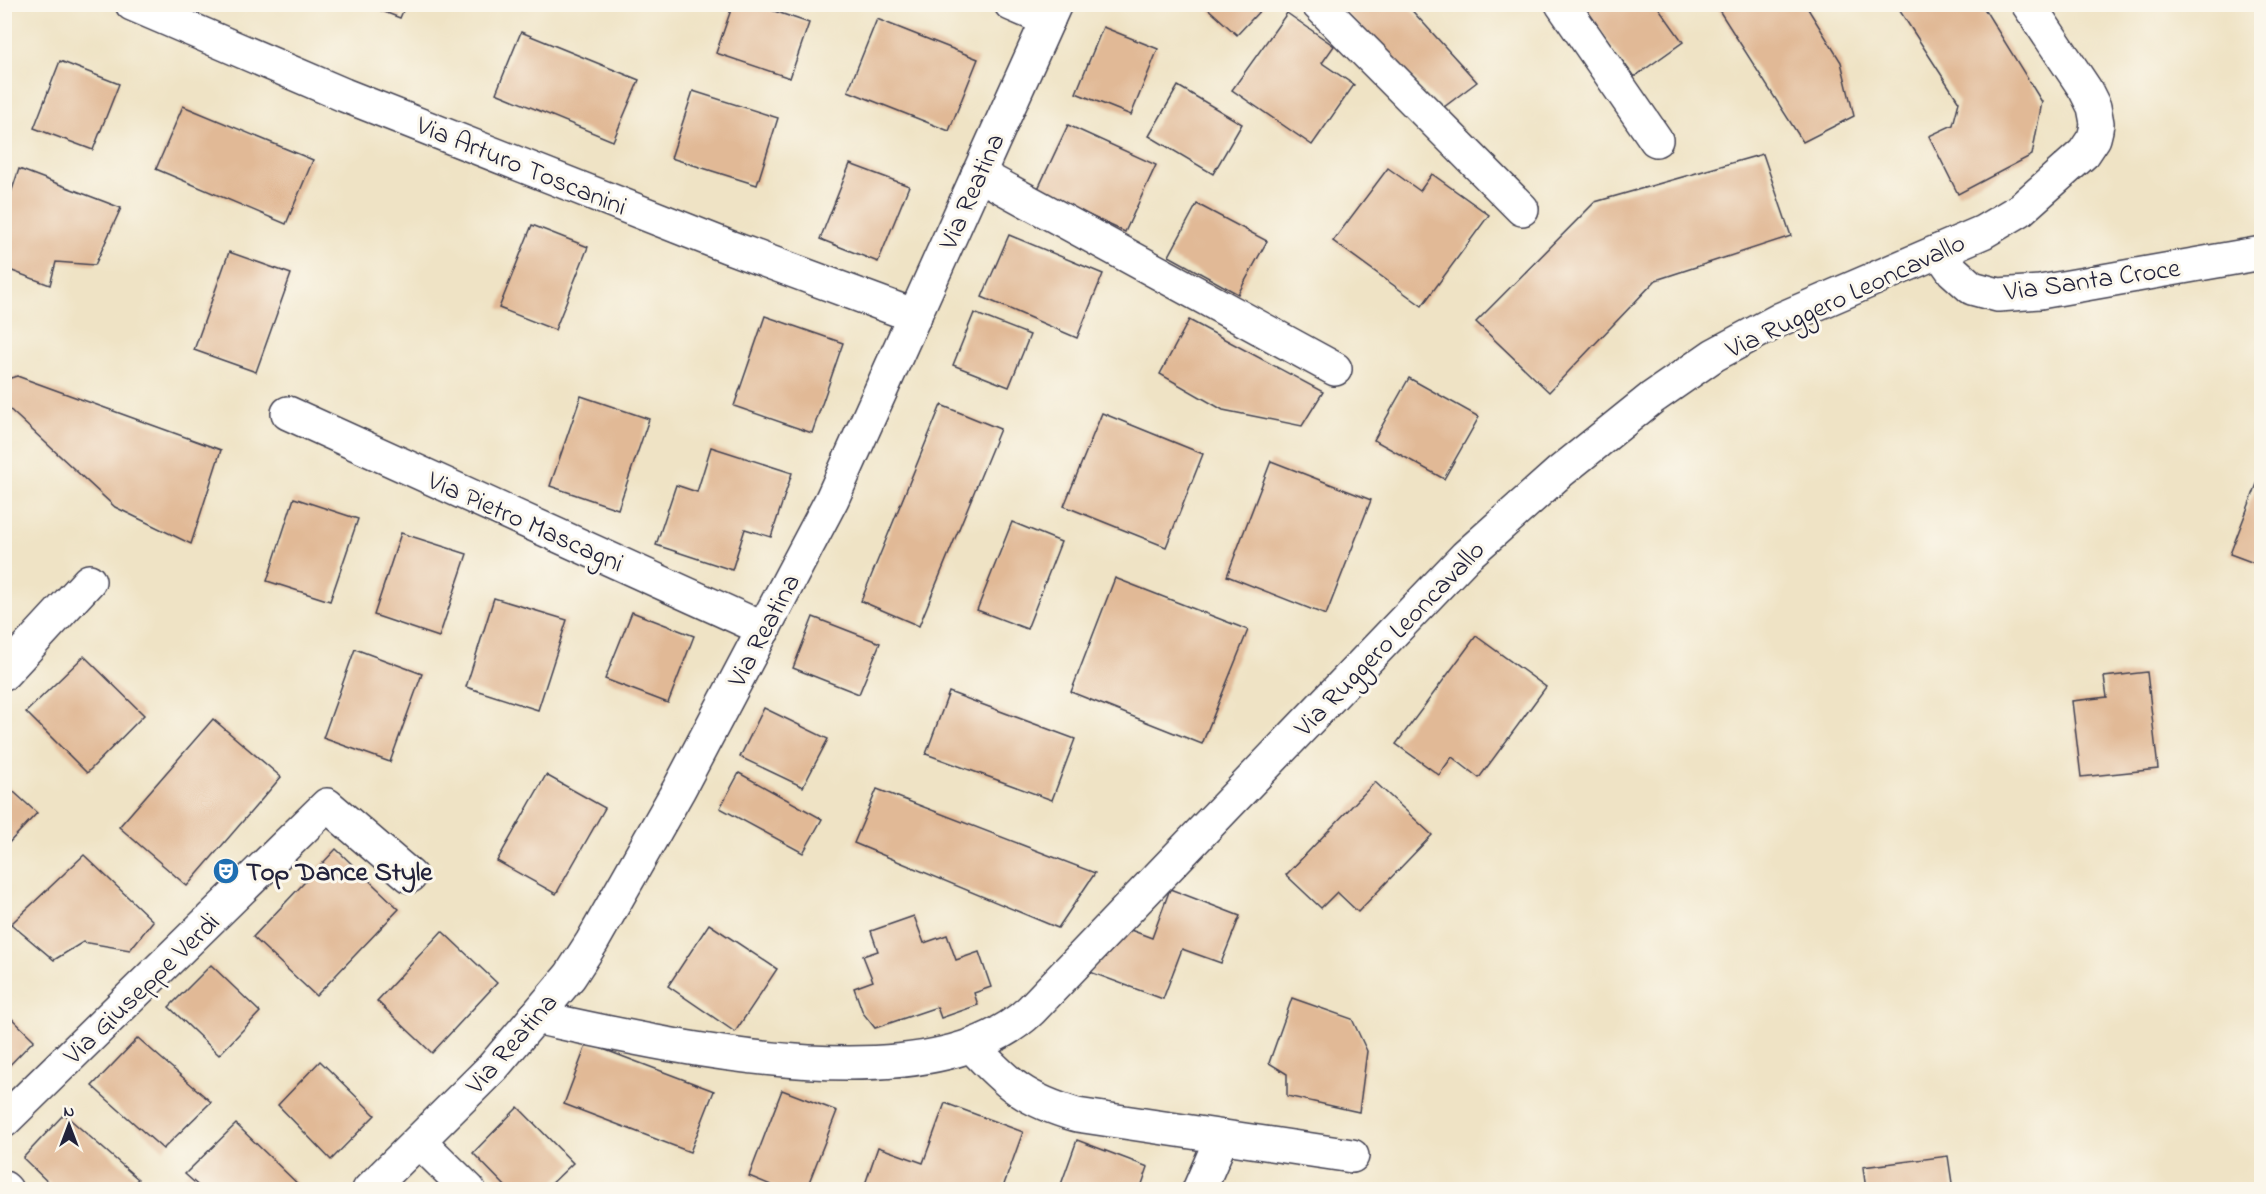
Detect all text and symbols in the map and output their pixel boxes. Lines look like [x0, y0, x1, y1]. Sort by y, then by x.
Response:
street label: Via Arturo Toscanini [409, 107, 632, 227]
street label: Via Reatina [930, 128, 1016, 257]
street label: Via Ruggero Leoncavallo [1719, 225, 1972, 370]
street label: Via Santa Croce [2001, 250, 2184, 313]
street label: Via Pietro Mascagni [420, 462, 629, 584]
street label: Via Ruggero Leoncavallo [1286, 533, 1495, 748]
street label: Via Reatina [718, 567, 811, 696]
place label: Top Dance Style [246, 854, 433, 893]
theatre icon: Top Dance Style [211, 856, 241, 886]
street label: Via Giuseppe Verdi [55, 905, 230, 1076]
street label: Via Reatina [457, 985, 568, 1105]
north arrow [39, 1095, 99, 1155]
text: N [64, 1100, 75, 1124]

